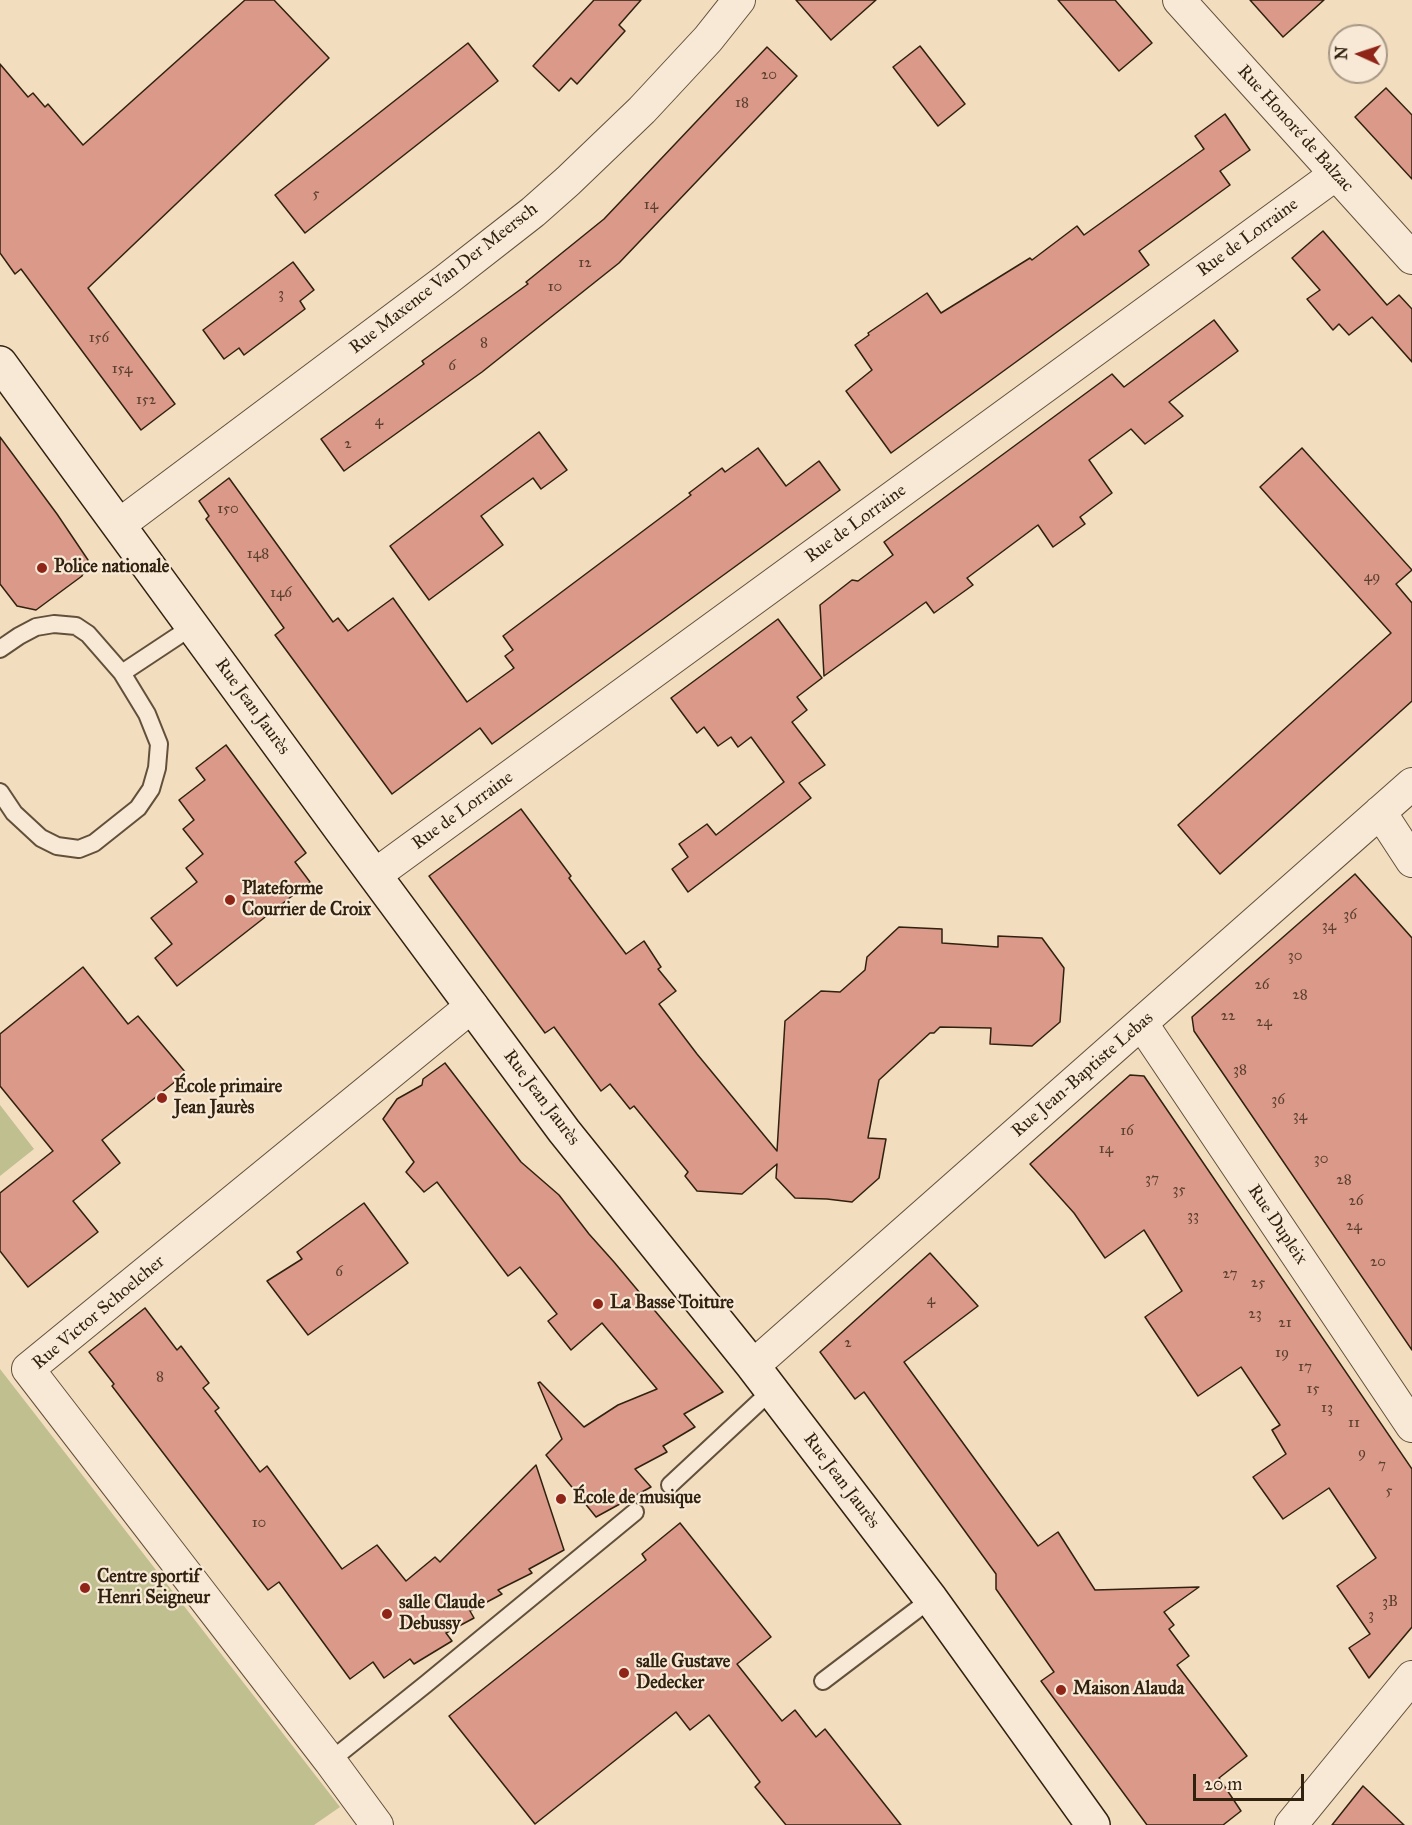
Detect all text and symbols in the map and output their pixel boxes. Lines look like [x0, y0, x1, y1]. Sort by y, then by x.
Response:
north arrow [1328, 24, 1388, 84]
text: N [1332, 46, 1351, 60]
street label: Rue Honoré de Balzac [1232, 61, 1358, 197]
house number: 20 [761, 66, 777, 84]
house number: 18 [735, 94, 749, 112]
house number: 5 [313, 185, 319, 203]
street label: Rue de Lorraine [1193, 194, 1303, 282]
house number: 14 [644, 196, 658, 214]
street label: Rue Maxence Van Der Meersch [346, 199, 542, 359]
house number: 12 [578, 254, 592, 272]
house number: 10 [548, 278, 562, 296]
house number: 3 [278, 285, 284, 303]
house number: 156 [89, 329, 109, 347]
house number: 8 [480, 334, 488, 352]
house number: 6 [448, 357, 456, 375]
house number: 154 [112, 360, 132, 378]
house number: 152 [136, 391, 156, 409]
house number: 4 [375, 412, 383, 430]
house number: 2 [344, 435, 352, 453]
street label: Rue de Lorraine [801, 480, 911, 568]
house number: 150 [217, 500, 239, 518]
house number: 148 [247, 545, 269, 563]
place label: Police nationale [54, 557, 169, 579]
marker: Police nationale [35, 561, 49, 575]
house number: 49 [1364, 568, 1380, 586]
house number: 146 [270, 584, 292, 602]
street label: Rue Jean Jaurès [210, 655, 294, 759]
street label: Rue de Lorraine [408, 767, 518, 855]
place label: Plateforme Courrier de Croix [242, 879, 371, 922]
marker: Plateforme Courrier de Croix [223, 893, 237, 907]
house number: 36 [1343, 906, 1357, 924]
house number: 34 [1322, 917, 1336, 935]
house number: 30 [1288, 947, 1302, 965]
house number: 26 [1254, 976, 1270, 994]
house number: 28 [1292, 986, 1308, 1004]
house number: 22 [1221, 1007, 1235, 1025]
street label: Rue Jean-Baptiste Lebas [1008, 1008, 1158, 1142]
house number: 24 [1256, 1013, 1272, 1031]
street label: Rue Jean Jaurès [498, 1046, 584, 1150]
house number: 38 [1233, 1061, 1247, 1079]
place label: École primaire Jean Jaurès [174, 1077, 282, 1120]
marker: École primaire Jean Jaurès [155, 1091, 169, 1105]
house number: 36 [1271, 1091, 1285, 1109]
house number: 34 [1293, 1107, 1307, 1125]
house number: 16 [1120, 1122, 1134, 1140]
house number: 14 [1099, 1140, 1113, 1158]
house number: 30 [1314, 1150, 1328, 1168]
house number: 37 [1145, 1170, 1159, 1188]
house number: 28 [1336, 1171, 1352, 1189]
house number: 35 [1173, 1181, 1185, 1199]
street label: Rue Dupleix [1242, 1181, 1312, 1269]
house number: 26 [1348, 1192, 1364, 1210]
house number: 33 [1187, 1207, 1199, 1225]
house number: 24 [1346, 1217, 1362, 1235]
street label: Rue Victor Schoelcher [29, 1251, 169, 1375]
house number: 20 [1370, 1253, 1386, 1271]
house number: 6 [335, 1263, 343, 1281]
house number: 27 [1222, 1265, 1238, 1283]
house number: 25 [1251, 1274, 1265, 1292]
house number: 4 [927, 1291, 935, 1309]
place label: La Basse Toiture [610, 1293, 734, 1315]
marker: La Basse Toiture [591, 1297, 605, 1311]
house number: 23 [1248, 1305, 1262, 1323]
house number: 21 [1278, 1314, 1292, 1332]
house number: 2 [844, 1334, 852, 1352]
house number: 19 [1275, 1344, 1289, 1362]
house number: 17 [1298, 1358, 1312, 1376]
house number: 8 [156, 1368, 164, 1386]
house number: 15 [1307, 1380, 1319, 1398]
house number: 13 [1321, 1399, 1333, 1417]
house number: 11 [1348, 1414, 1360, 1432]
street label: Rue Jean Jaurès [798, 1429, 884, 1533]
house number: 9 [1358, 1444, 1366, 1462]
house number: 7 [1378, 1456, 1386, 1474]
house number: 5 [1386, 1482, 1392, 1500]
place label: École de musique [573, 1488, 701, 1510]
marker: École de musique [554, 1492, 568, 1506]
house number: 10 [252, 1514, 266, 1532]
place label: Centre sportif Henri Seigneur [97, 1567, 210, 1610]
marker: Centre sportif Henri Seigneur [78, 1581, 92, 1595]
place label: salle Claude Debussy [399, 1593, 485, 1636]
house number: 3B [1382, 1593, 1398, 1611]
house number: 3 [1368, 1606, 1374, 1624]
marker: salle Claude Debussy [380, 1607, 394, 1621]
place label: salle Gustave Dedecker [636, 1652, 730, 1694]
marker: salle Gustave Dedecker [617, 1666, 631, 1680]
place label: Maison Alauda [1073, 1679, 1184, 1701]
marker: Maison Alauda [1054, 1683, 1068, 1697]
scale bar [1196, 1762, 1307, 1800]
text: 20 m [1204, 1773, 1242, 1795]

